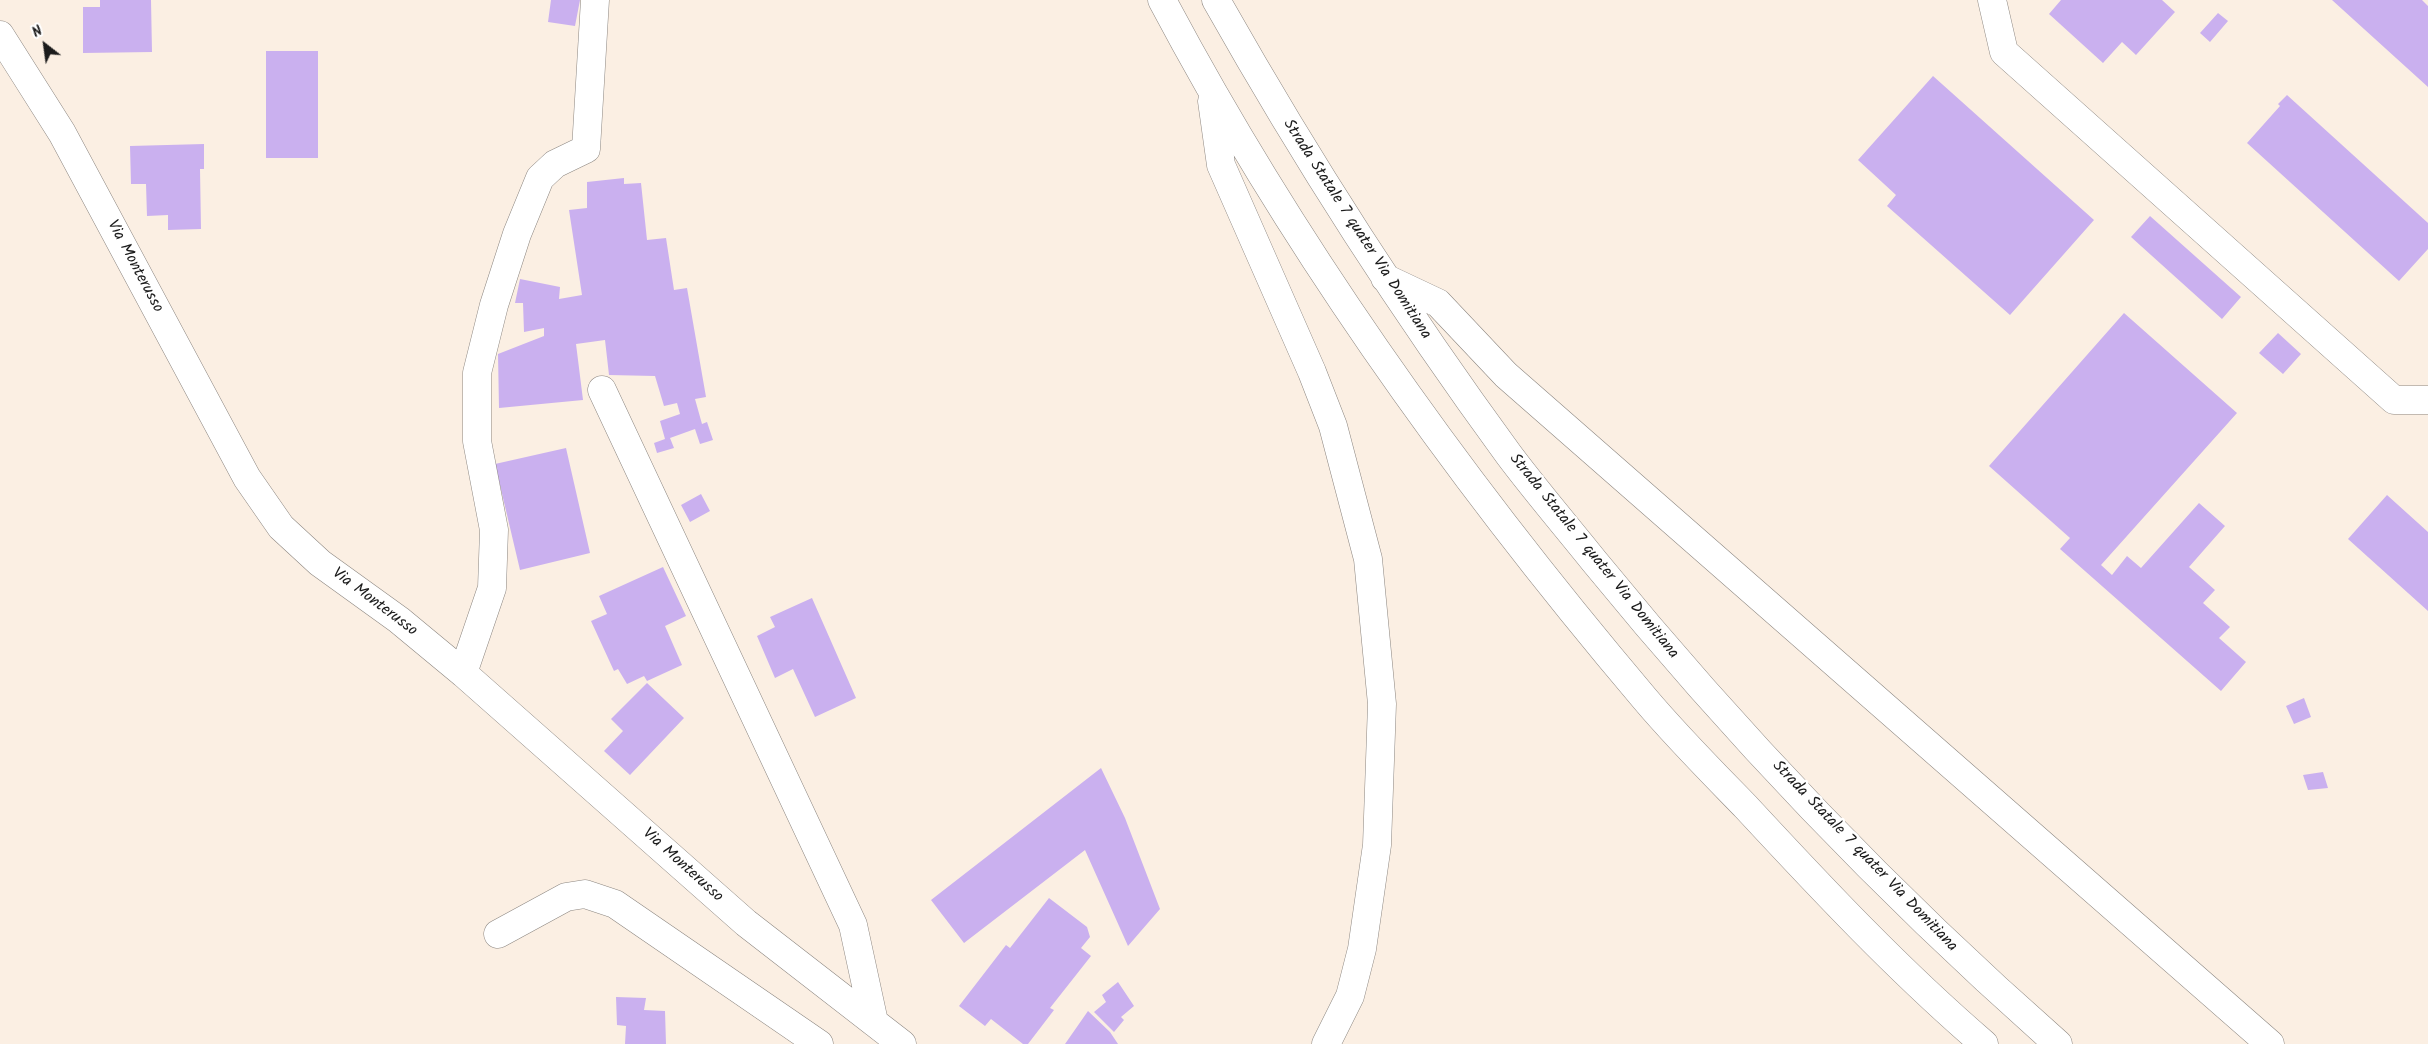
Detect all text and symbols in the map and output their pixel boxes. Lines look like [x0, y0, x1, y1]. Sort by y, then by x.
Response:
north arrow [20, 20, 70, 70]
text: N [28, 20, 47, 44]
street label: Strada Statale 7 quater Via Domitiana [1278, 116, 1434, 344]
street label: Via Monterusso [102, 218, 166, 316]
street label: Strada Statale 7 quater Via Domitiana [1504, 451, 1682, 663]
street label: Via Monterusso [328, 565, 420, 641]
street label: Strada Statale 7 quater Via Domitiana [1767, 757, 1961, 957]
street label: Via Monterusso [638, 825, 726, 907]

